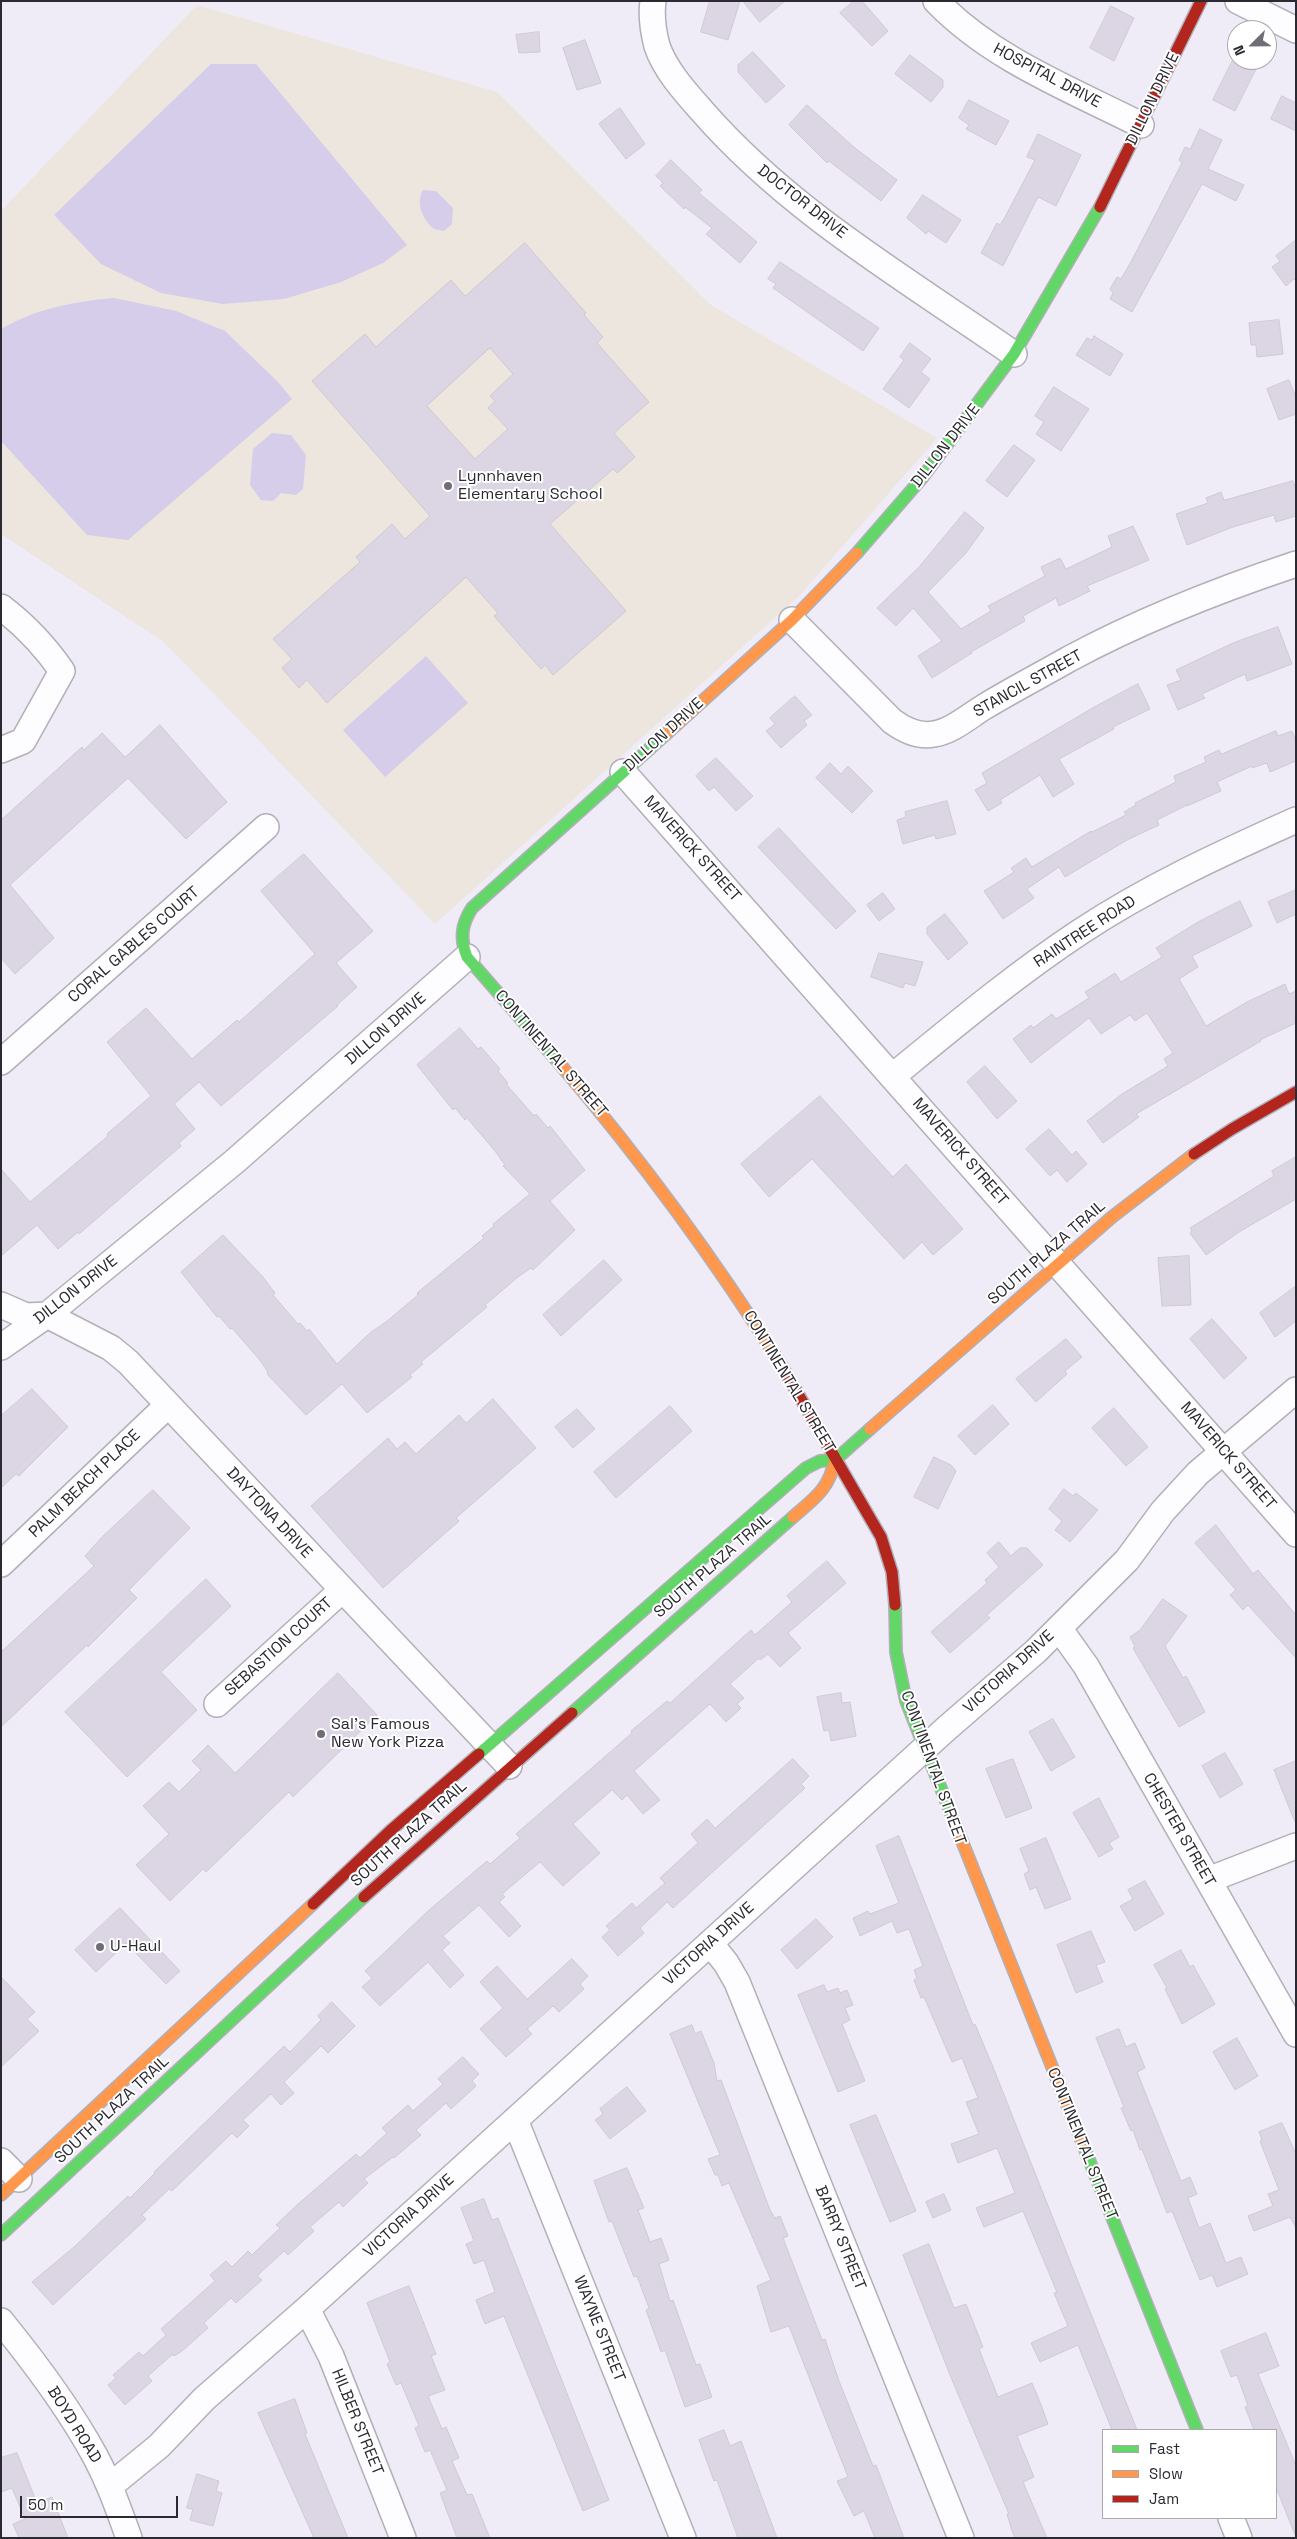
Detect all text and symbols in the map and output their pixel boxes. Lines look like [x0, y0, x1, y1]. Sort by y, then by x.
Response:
north arrow [1227, 20, 1277, 70]
street label: HOSPITAL DRIVE [990, 40, 1104, 112]
text: N [1229, 43, 1249, 58]
street label: DILLON DRIVE [1122, 50, 1184, 148]
street label: DOCTOR DRIVE [753, 161, 851, 243]
street label: DILLON DRIVE [907, 400, 985, 492]
place label: Lynnhaven Elementary School [458, 467, 603, 505]
marker: Lynnhaven Elementary School [442, 480, 454, 492]
street label: STANCIL STREET [970, 646, 1086, 722]
street label: DILLON DRIVE [620, 694, 708, 776]
street label: MAVERICK STREET [639, 792, 745, 906]
street label: CORAL GABLES COURT [64, 883, 204, 1007]
street label: RAINTREE ROAD [1030, 892, 1140, 972]
street label: CONTINENTAL STREET [490, 986, 612, 1122]
street label: DILLON DRIVE [342, 989, 430, 1069]
street label: MAVERICK STREET [908, 1094, 1012, 1210]
street label: SOUTH PLAZA TRAIL [984, 1197, 1110, 1309]
street label: DILLON DRIVE [30, 1251, 122, 1329]
street label: CONTINENTAL STREET [739, 1307, 839, 1457]
street label: MAVERICK STREET [1176, 1398, 1280, 1514]
street label: PALM BEACH PLACE [25, 1426, 145, 1542]
street label: DAYTONA DRIVE [222, 1464, 316, 1562]
street label: SOUTH PLAZA TRAIL [650, 1510, 776, 1622]
street label: SEBASTION COURT [221, 1594, 337, 1700]
street label: VICTORIA DRIVE [960, 1626, 1058, 1718]
street label: CONTINENTAL STREET [896, 1688, 970, 1848]
place label: Sal's Famous New York Pizza [331, 1715, 444, 1753]
marker: Sal's Famous New York Pizza [315, 1728, 327, 1740]
street label: CHESTER STREET [1139, 1770, 1219, 1890]
street label: SOUTH PLAZA TRAIL [347, 1777, 471, 1891]
street label: VICTORIA DRIVE [660, 1898, 758, 1990]
place label: U-Haul [110, 1937, 161, 1957]
marker: U-Haul [94, 1941, 106, 1953]
street label: SOUTH PLAZA TRAIL [51, 2052, 173, 2168]
street label: CONTINENTAL STREET [1043, 2065, 1121, 2223]
street label: VICTORIA DRIVE [360, 2170, 458, 2262]
street label: BARRY STREET [810, 2183, 870, 2293]
street label: WAYNE STREET [569, 2273, 629, 2385]
street label: HILBER STREET [327, 2366, 387, 2478]
street label: BOYD ROAD [43, 2383, 105, 2467]
legend [1102, 2429, 1277, 2519]
text: Fast [1149, 2439, 1180, 2458]
text: Slow [1149, 2464, 1183, 2483]
scale bar [22, 2486, 180, 2518]
text: Jam [1149, 2489, 1179, 2508]
text: 50 m [28, 2495, 63, 2514]

